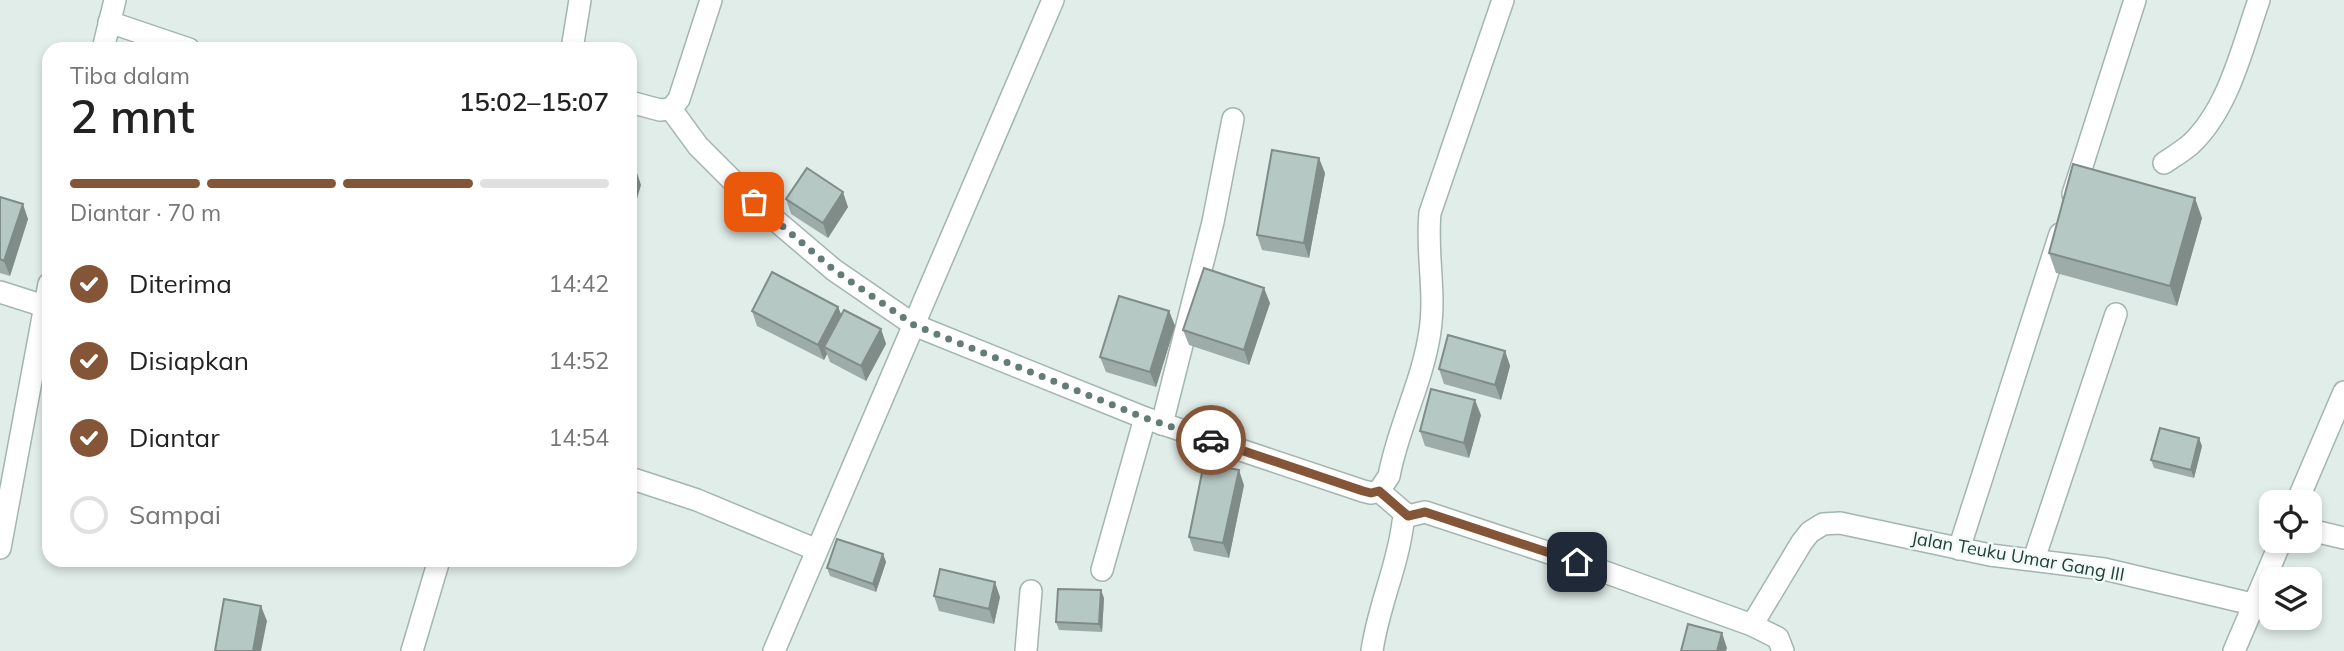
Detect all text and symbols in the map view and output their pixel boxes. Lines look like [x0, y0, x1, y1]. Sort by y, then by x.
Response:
text: Tiba dalam [70, 61, 190, 90]
text: 15:02–15:07 [459, 85, 609, 118]
text: 2 mnt [70, 87, 195, 145]
pin [724, 172, 784, 232]
icon: bag [735, 183, 773, 221]
text: Diantar · 70 m [70, 198, 221, 227]
icon: check [70, 265, 108, 303]
text: Diterima [129, 267, 232, 300]
text: 14:42 [549, 269, 609, 298]
icon: check [70, 342, 108, 380]
text: Disiapkan [129, 344, 249, 377]
text: 14:52 [549, 346, 609, 375]
courier [1176, 405, 1246, 475]
icon: check [70, 419, 108, 457]
text: Diantar [129, 421, 220, 454]
icon: car [1192, 421, 1230, 459]
text: 14:54 [549, 423, 609, 452]
map controls [2259, 490, 2322, 630]
button: locate [2259, 490, 2322, 553]
text: Sampai [129, 498, 221, 531]
street label: Jalan Teuku Umar Gang III [1910, 526, 2126, 586]
pin [1547, 532, 1607, 592]
icon: home [1558, 543, 1596, 581]
button: layers [2259, 567, 2322, 630]

